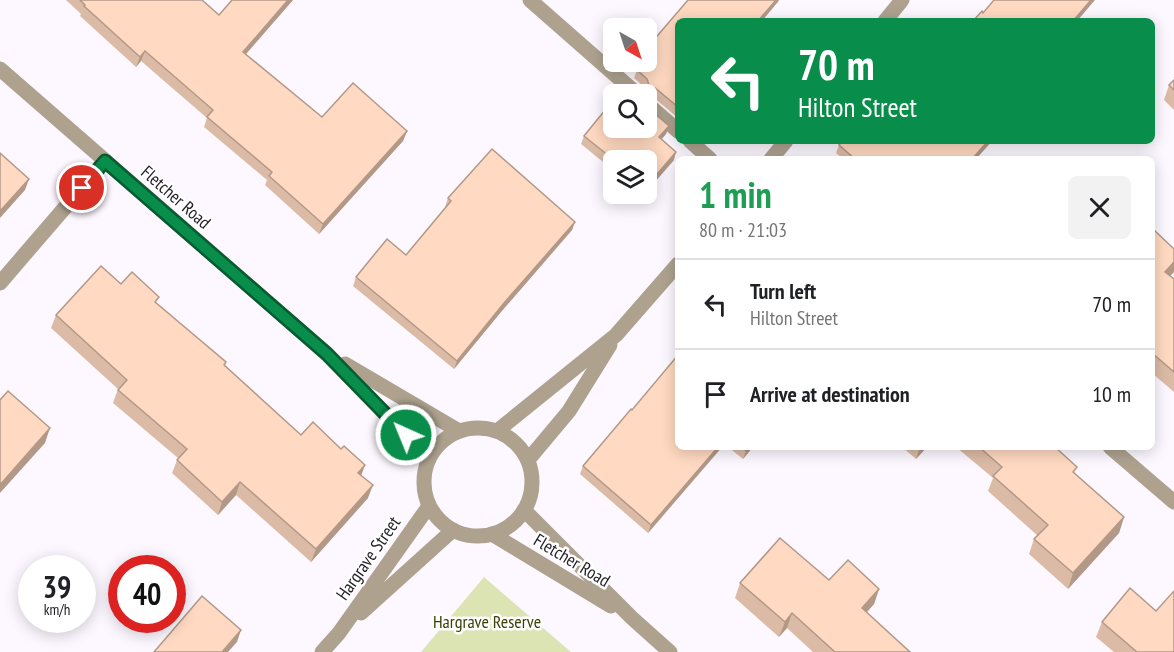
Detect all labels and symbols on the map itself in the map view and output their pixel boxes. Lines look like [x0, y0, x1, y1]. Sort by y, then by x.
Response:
north arrow [603, 18, 657, 72]
street label: Fletcher Road [136, 160, 216, 234]
pin [56, 162, 107, 213]
position arrow [374, 403, 438, 467]
street label: Hargrave Street [331, 512, 405, 604]
street label: Fletcher Road [530, 528, 614, 592]
speed limit sign: 40 [108, 555, 186, 633]
park label: Hargrave Reserve [433, 610, 541, 633]

